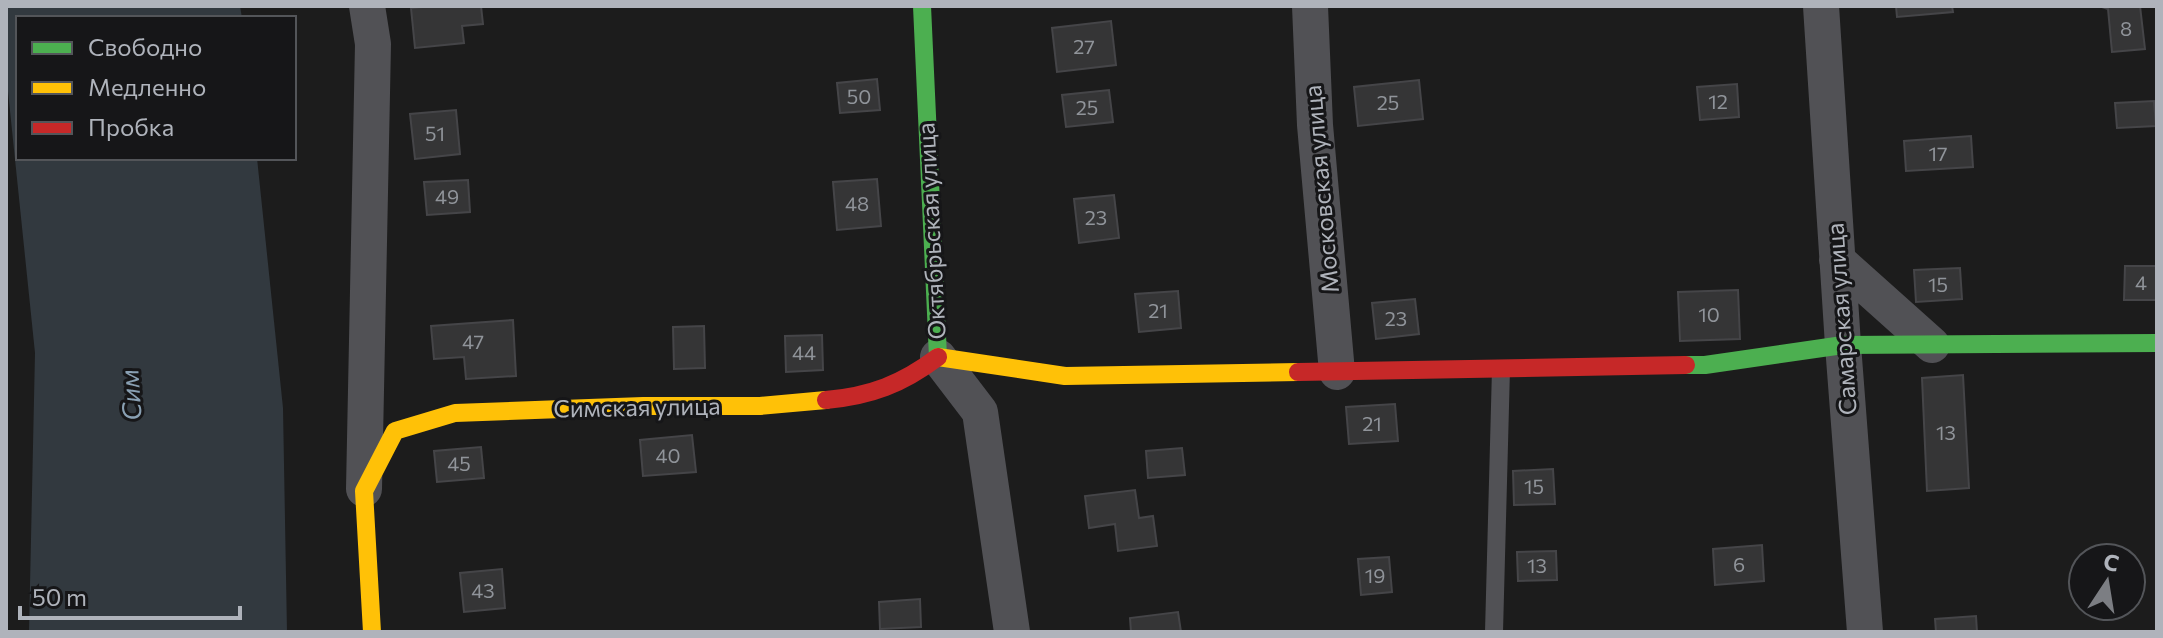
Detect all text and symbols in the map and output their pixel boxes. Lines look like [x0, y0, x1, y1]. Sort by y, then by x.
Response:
legend [16, 16, 296, 160]
house number: 8 [2120, 16, 2132, 40]
text: Свободно [88, 32, 202, 61]
house number: 27 [1073, 34, 1095, 58]
text: Медленно [88, 72, 206, 101]
house number: 50 [847, 84, 871, 108]
street label: Московская улица [1297, 84, 1344, 294]
house number: 12 [1708, 89, 1728, 113]
house number: 25 [1377, 90, 1399, 114]
house number: 25 [1076, 95, 1098, 119]
text: Пробка [88, 112, 174, 141]
house number: 51 [425, 121, 445, 145]
street label: Октябрьская улица [910, 122, 951, 340]
house number: 17 [1928, 141, 1948, 165]
house number: 49 [435, 184, 459, 208]
house number: 48 [845, 191, 869, 215]
house number: 23 [1085, 205, 1107, 229]
street label: Самарская улица [1819, 222, 1862, 416]
house number: 4 [2135, 270, 2147, 294]
house number: 15 [1928, 272, 1948, 296]
house number: 21 [1148, 298, 1168, 322]
house number: 10 [1698, 302, 1720, 326]
house number: 23 [1385, 306, 1407, 330]
house number: 47 [462, 329, 484, 353]
house number: 44 [792, 340, 816, 364]
water label: Сим [112, 368, 147, 422]
street label: Симская улица [553, 391, 721, 422]
house number: 21 [1362, 411, 1382, 435]
house number: 13 [1936, 420, 1956, 444]
house number: 40 [655, 443, 681, 467]
house number: 45 [447, 451, 471, 475]
house number: 15 [1524, 474, 1544, 498]
north arrow [2067, 542, 2147, 622]
text: С [2101, 547, 2121, 577]
house number: 6 [1733, 552, 1745, 576]
house number: 13 [1527, 553, 1547, 577]
house number: 19 [1365, 563, 1385, 587]
scale bar [20, 570, 240, 620]
house number: 43 [471, 578, 495, 602]
text: 50 m [32, 582, 87, 611]

